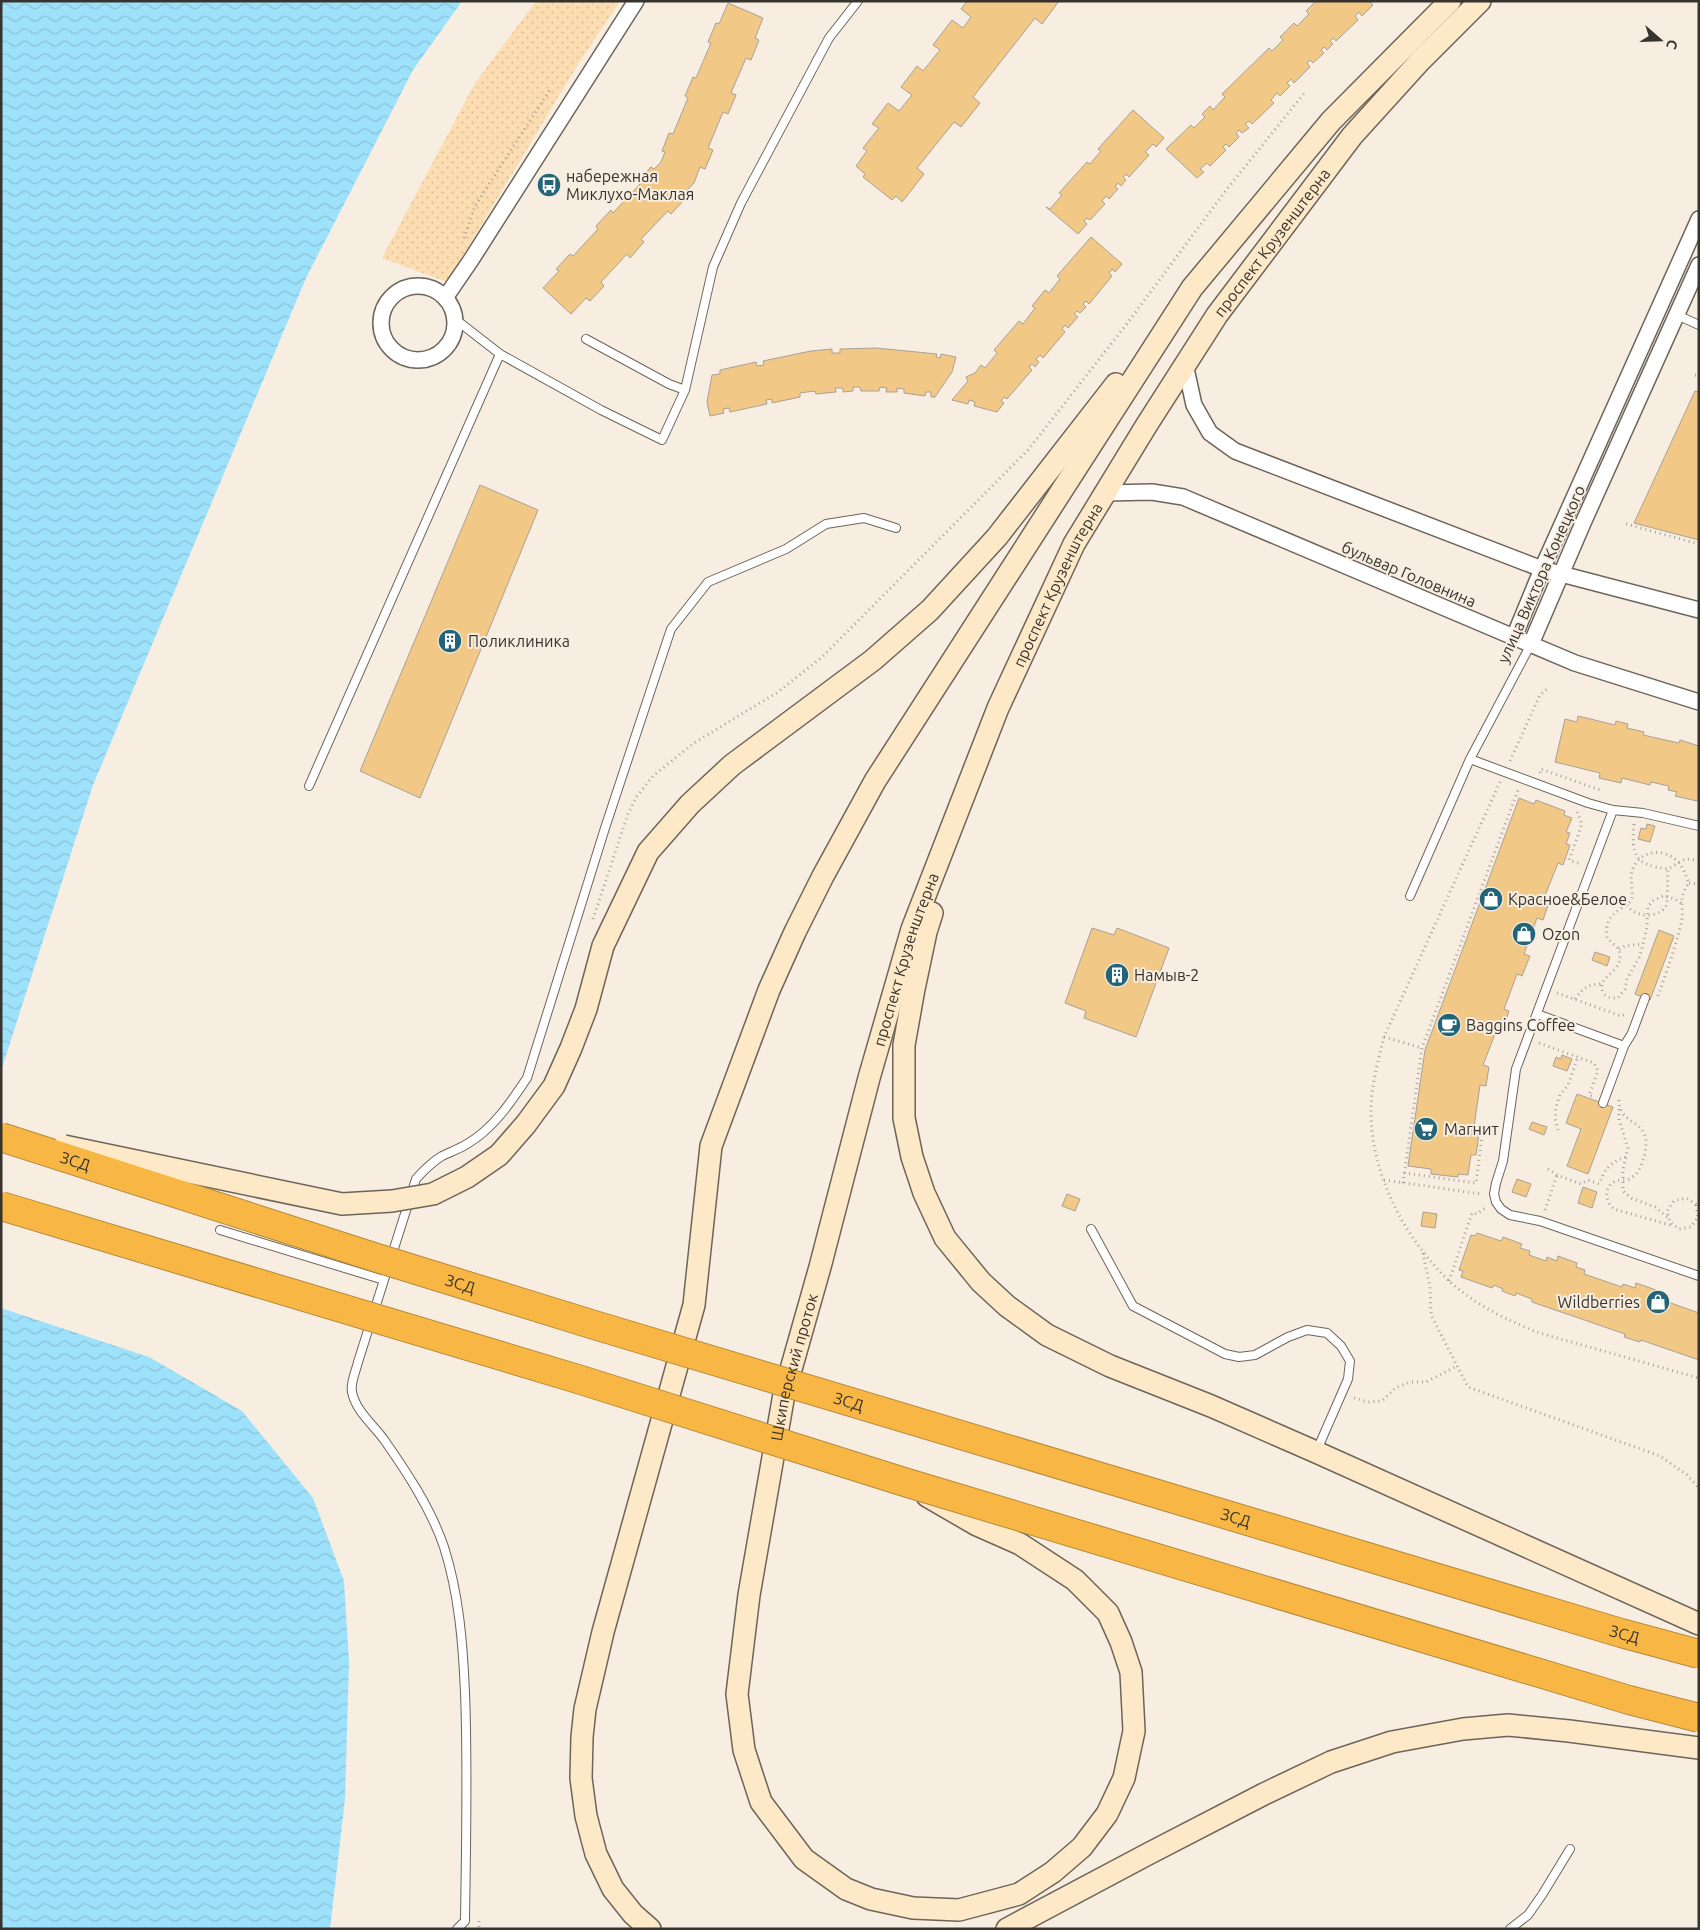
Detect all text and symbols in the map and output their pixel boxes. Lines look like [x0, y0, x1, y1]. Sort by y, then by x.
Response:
north arrow [1635, 15, 1685, 65]
text: С [1663, 38, 1681, 51]
street label: проспект Крузенштерна [1210, 165, 1334, 320]
place label: набережная Миклухо-Маклая [566, 167, 694, 203]
bus stop icon: набережная Миклухо-Маклая [536, 172, 562, 198]
street label: улица Виктора Конецкого [1494, 482, 1588, 666]
street label: проспект Крузенштерна [1009, 499, 1106, 670]
street label: бульвар Головнина [1339, 538, 1479, 610]
building icon: Поликлиника [437, 628, 463, 654]
place label: Поликлиника [468, 632, 570, 650]
street label: проспект Крузенштерна [870, 870, 942, 1048]
shop icon: Красное&Белое [1478, 886, 1504, 912]
place label: Красное&Белое [1508, 890, 1627, 908]
shop icon: Ozon [1511, 921, 1537, 947]
place label: Ozon [1542, 925, 1580, 943]
building icon: Намыв-2 [1104, 962, 1130, 988]
place label: Намыв-2 [1134, 966, 1199, 984]
cafe icon: Baggins Coffee [1436, 1012, 1462, 1038]
place label: Baggins Coffee [1466, 1016, 1575, 1034]
supermarket icon: Магнит [1413, 1116, 1439, 1142]
place label: Магнит [1444, 1120, 1499, 1138]
street label: ЗСД [58, 1148, 92, 1174]
street label: ЗСД [443, 1271, 477, 1297]
shop icon: Wildberries [1645, 1289, 1671, 1315]
street label: Шкиперский проток [767, 1291, 821, 1442]
place label: Wildberries [1557, 1293, 1640, 1311]
street label: ЗСД [832, 1388, 866, 1414]
street label: ЗСД [1219, 1504, 1253, 1530]
street label: ЗСД [1607, 1621, 1642, 1647]

